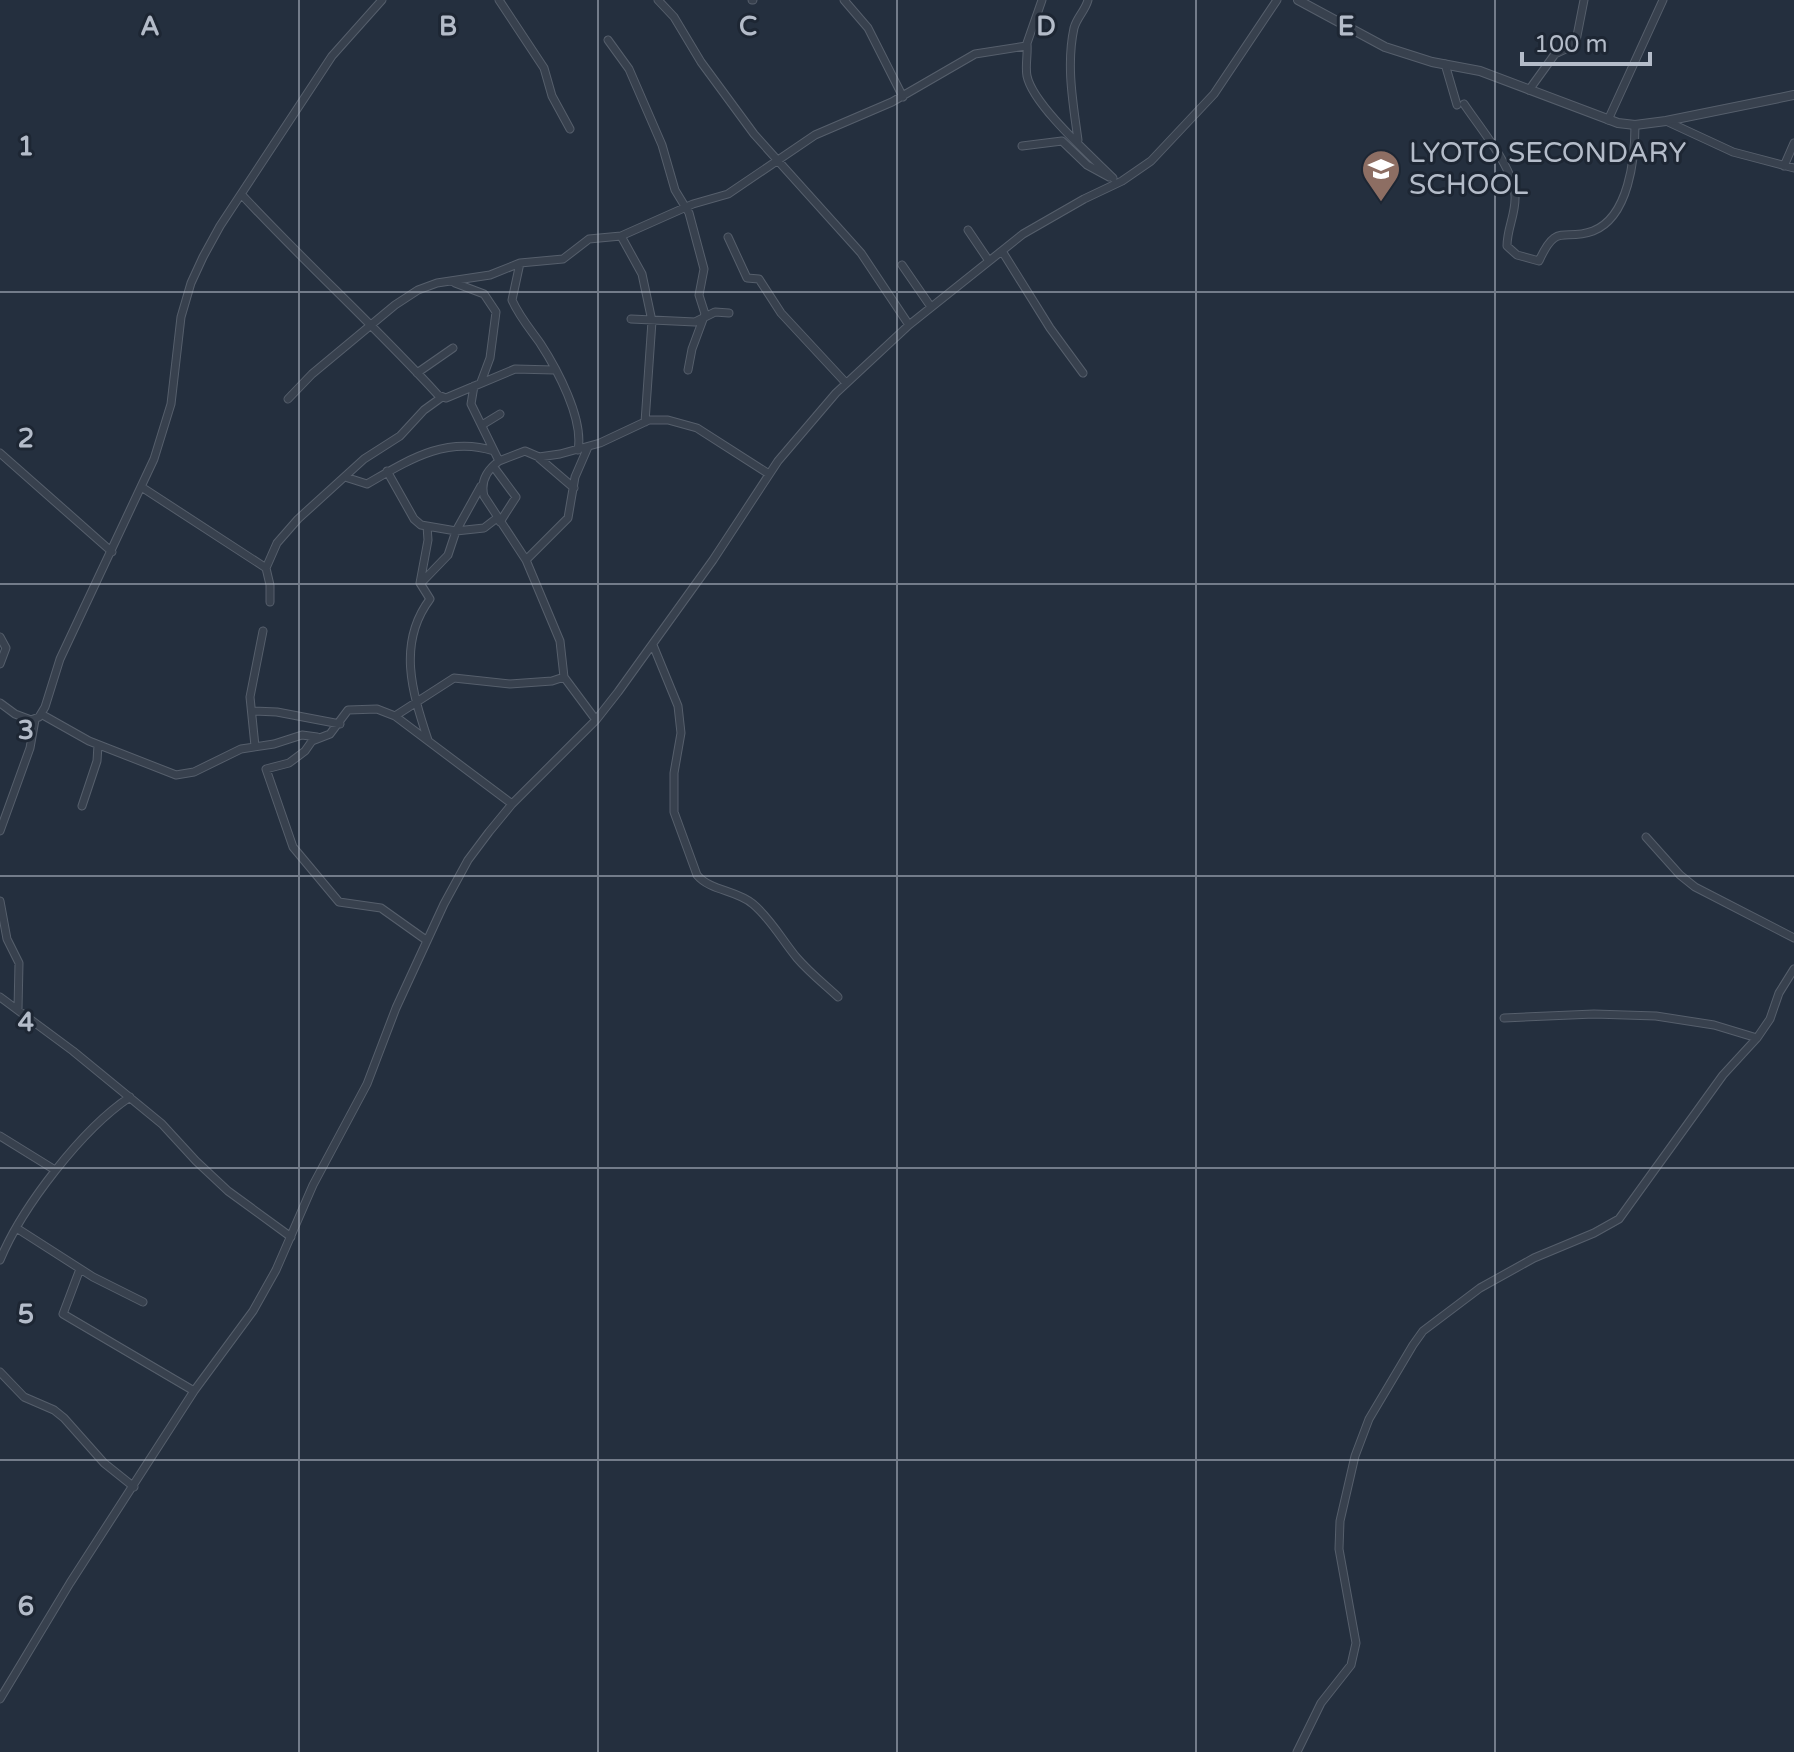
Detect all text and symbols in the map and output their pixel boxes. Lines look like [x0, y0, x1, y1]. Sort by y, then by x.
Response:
text: A [140, 11, 160, 42]
text: B [439, 11, 457, 42]
text: C [739, 11, 757, 42]
text: D [1036, 11, 1056, 42]
text: E [1338, 11, 1354, 42]
scale bar [1522, 16, 1650, 66]
text: 100 m [1534, 30, 1608, 59]
text: 1 [18, 131, 34, 162]
place label: LYOTO SECONDARY SCHOOL [1409, 136, 1686, 202]
school or university icon: LYOTO SECONDARY SCHOOL [1360, 148, 1402, 203]
text: 2 [18, 423, 34, 454]
text: 3 [18, 715, 34, 746]
text: 4 [18, 1007, 34, 1038]
text: 5 [18, 1299, 34, 1330]
text: 6 [18, 1591, 34, 1622]

